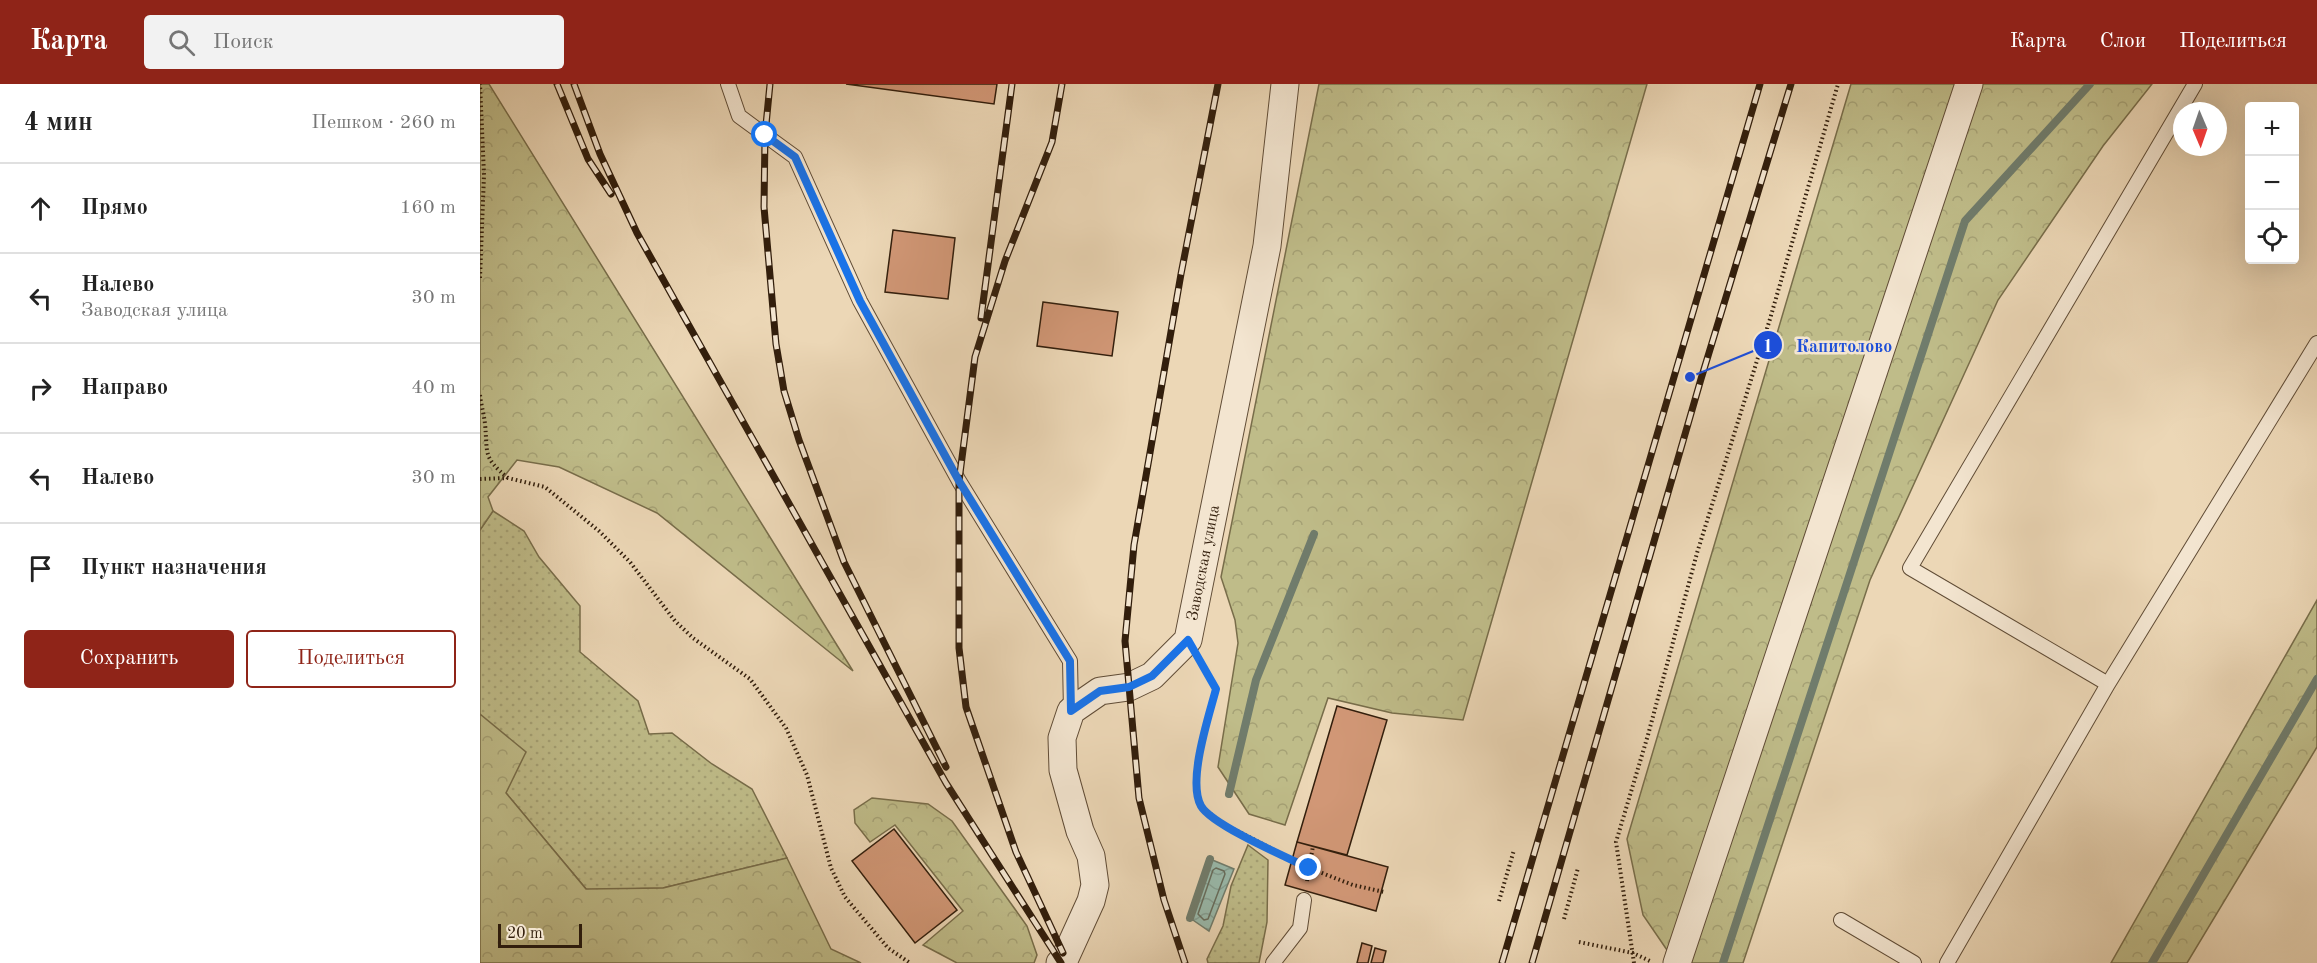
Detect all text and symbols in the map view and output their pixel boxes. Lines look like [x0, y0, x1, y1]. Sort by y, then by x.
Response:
search box [144, 15, 564, 69]
icon: search [165, 26, 198, 59]
text: Карта [30, 28, 108, 56]
text: Поиск [213, 31, 274, 53]
text: Карта [2010, 31, 2067, 52]
text: Слои [2100, 31, 2146, 52]
text: Поделиться [2179, 31, 2287, 52]
north arrow [2173, 102, 2227, 156]
map controls [2245, 102, 2299, 264]
button: + [2245, 102, 2299, 156]
text: 4 мин [24, 110, 93, 136]
text: Пешком · 260 m [311, 113, 456, 133]
route start [751, 121, 777, 147]
button: − [2245, 156, 2299, 210]
icon: ahead [24, 192, 57, 225]
text: Прямо [81, 197, 148, 219]
text: 160 m [400, 198, 456, 218]
button: locate [2245, 210, 2299, 264]
text: Налево [81, 274, 154, 296]
icon: left [24, 282, 57, 315]
text: 30 m [411, 288, 456, 308]
text: Заводская улица [81, 301, 228, 321]
callout: Капитолово [1753, 327, 1904, 363]
text: 1 [1763, 338, 1773, 356]
text: Капитолово [1796, 338, 1892, 356]
icon: right [24, 372, 57, 405]
text: Направо [81, 377, 168, 399]
text: 40 m [411, 378, 456, 398]
icon: left [24, 462, 57, 495]
text: Налево [81, 467, 154, 489]
text: 30 m [411, 468, 456, 488]
street label: Заводская улица [1185, 504, 1223, 622]
icon: arrive [24, 552, 57, 585]
text: Пункт назначения [81, 557, 267, 579]
button: Сохранить [24, 630, 234, 688]
button: Поделиться [246, 630, 456, 688]
route end [1295, 854, 1321, 880]
scale bar [498, 921, 582, 948]
text: 20 m [507, 926, 543, 942]

